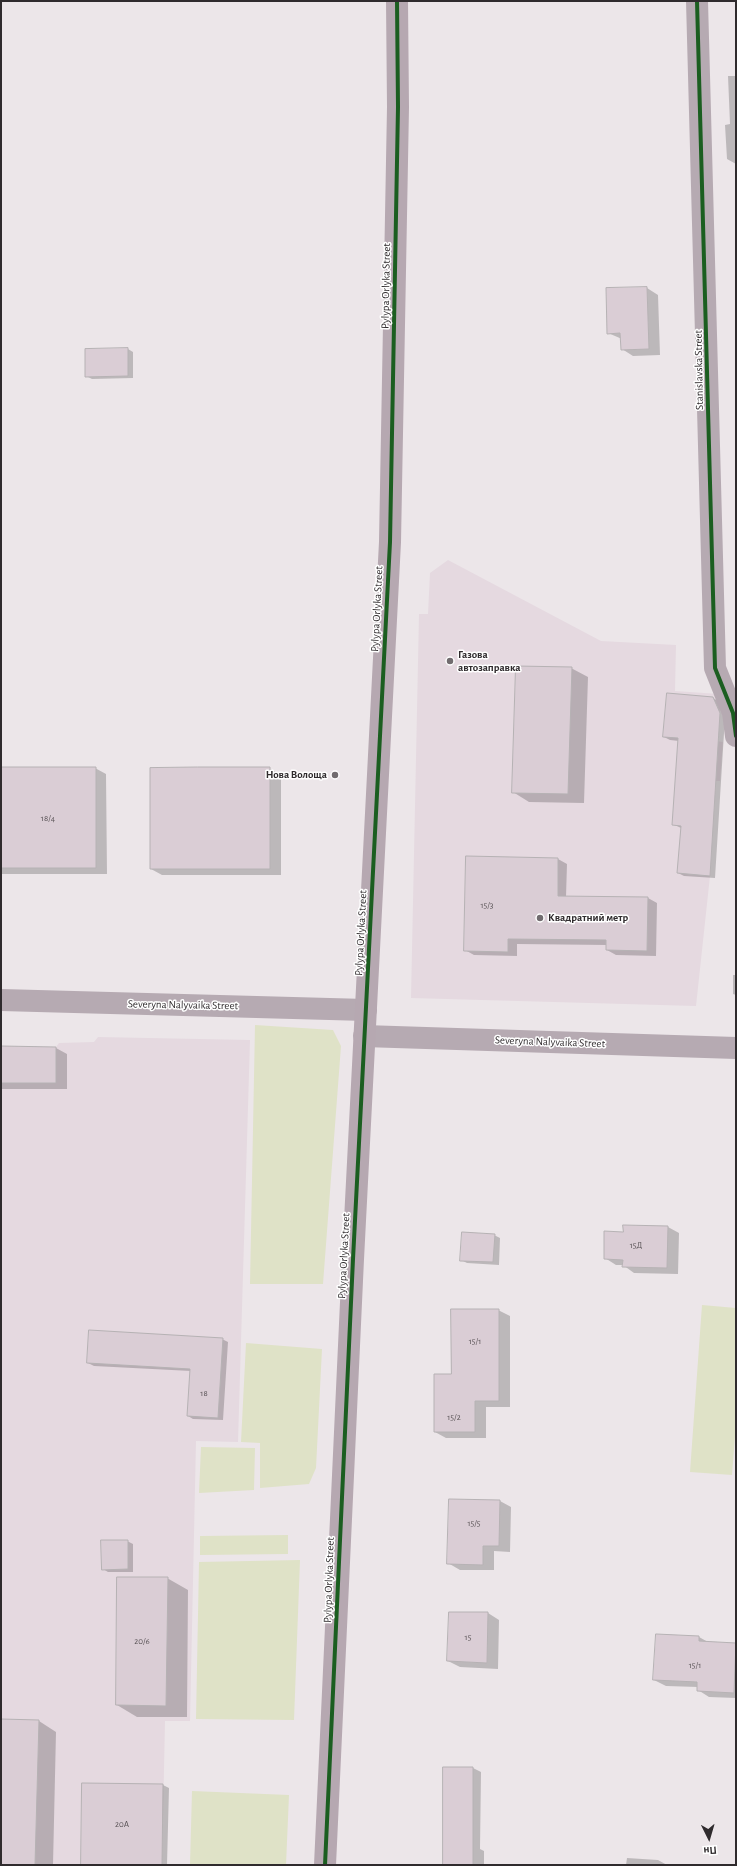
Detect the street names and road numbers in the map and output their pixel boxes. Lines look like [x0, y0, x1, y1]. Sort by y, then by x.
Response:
street label: Pylypa Orlyka Street [379, 243, 393, 329]
street label: Stanislavska Street [692, 330, 706, 410]
street label: Pylypa Orlyka Street [368, 566, 386, 652]
street label: Pylypa Orlyka Street [352, 890, 370, 976]
street label: Severyna Nalyvaika Street [128, 997, 238, 1013]
street label: Severyna Nalyvaika Street [495, 1033, 605, 1051]
street label: Pylypa Orlyka Street [335, 1213, 353, 1299]
street label: Pylypa Orlyka Street [321, 1537, 337, 1623]

